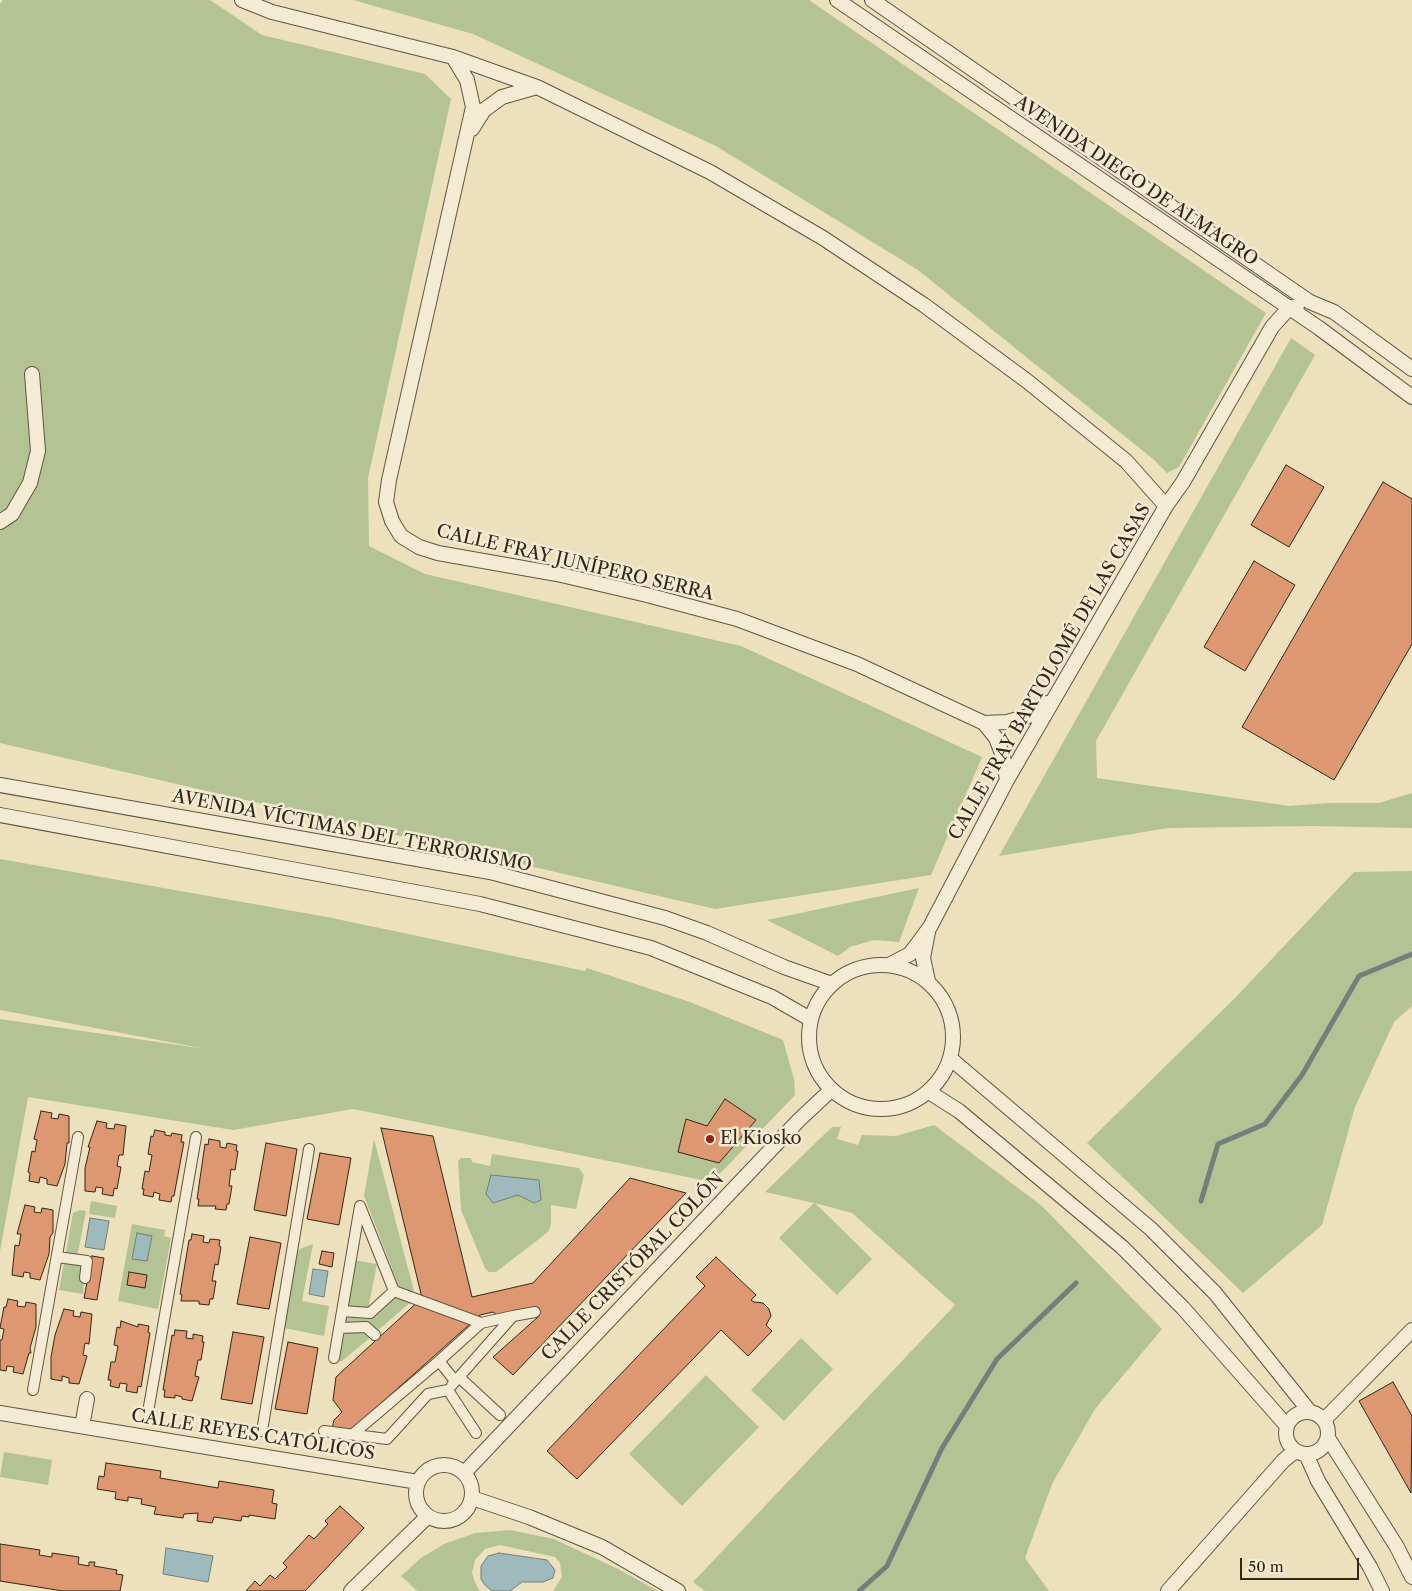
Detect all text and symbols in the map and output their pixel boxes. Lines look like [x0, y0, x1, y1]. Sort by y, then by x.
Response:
street label: AVENIDA DIEGO DE ALMAGRO [1010, 91, 1262, 271]
street label: CALLE FRAY BARTOLOMÉ DE LAS CASAS [944, 500, 1156, 844]
street label: CALLE FRAY JUNÍPERO SERRA [434, 521, 716, 605]
street label: AVENIDA VÍCTIMAS DEL TERRORISMO [170, 786, 534, 876]
place label: El Kiosko [720, 1128, 802, 1150]
marker: El Kiosko [704, 1133, 716, 1145]
street label: CALLE CRISTÓBAL COLÓN [537, 1168, 729, 1366]
street label: CALLE REYES CATÓLICOS [130, 1405, 376, 1465]
scale bar [1242, 1548, 1361, 1580]
text: 50 m [1248, 1557, 1284, 1576]

